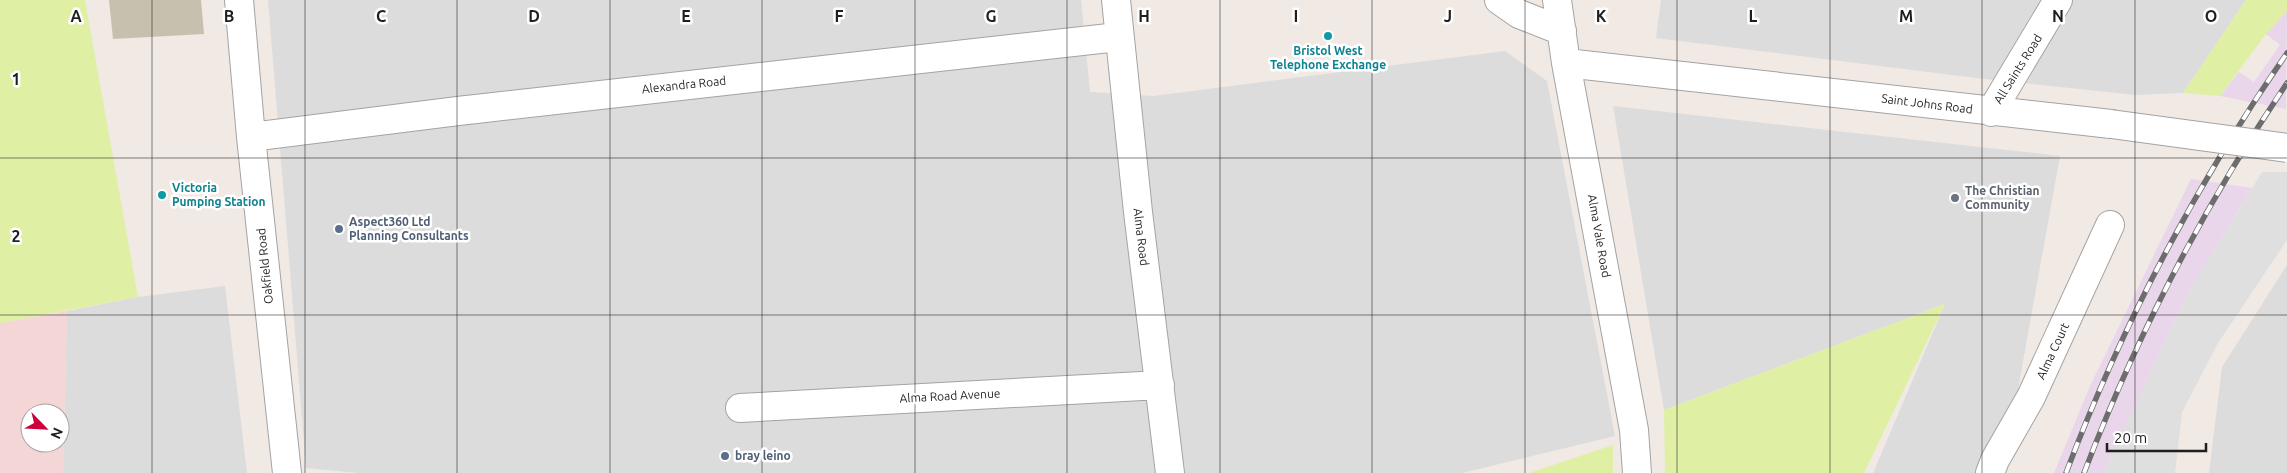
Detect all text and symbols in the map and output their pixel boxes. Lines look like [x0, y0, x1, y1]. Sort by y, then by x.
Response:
text: A [70, 7, 82, 25]
text: B [224, 7, 234, 25]
text: C [376, 7, 386, 25]
text: D [528, 7, 540, 25]
text: E [681, 7, 691, 25]
text: F [835, 7, 844, 25]
text: G [985, 7, 997, 25]
text: H [1138, 7, 1150, 25]
text: I [1294, 7, 1298, 25]
text: J [1444, 7, 1452, 25]
text: K [1596, 7, 1607, 25]
text: L [1749, 7, 1758, 25]
text: M [1899, 7, 1913, 25]
text: N [2052, 7, 2064, 25]
text: O [2205, 7, 2217, 25]
marker: Bristol West Telephone Exchange [1322, 30, 1334, 42]
street label: All Saints Road [1991, 32, 2044, 106]
place label: Bristol West Telephone Exchange [1270, 44, 1386, 71]
text: 1 [11, 70, 21, 88]
street label: Alexandra Road [641, 74, 727, 95]
street label: Saint Johns Road [1881, 91, 1973, 116]
place label: Victoria Pumping Station [172, 181, 266, 208]
place label: The Christian Community [1965, 184, 2040, 211]
marker: Victoria Pumping Station [156, 189, 168, 201]
marker: The Christian Community [1949, 192, 1961, 204]
street label: Alma Vale Road [1586, 193, 1613, 278]
street label: Alma Road [1132, 207, 1151, 266]
place label: Aspect360 Ltd Planning Consultants [349, 215, 469, 242]
marker: Aspect360 Ltd Planning Consultants [333, 223, 345, 235]
text: 2 [11, 227, 21, 245]
street label: Oakfield Road [254, 227, 275, 305]
street label: Alma Court [2034, 320, 2071, 381]
street label: Alma Road Avenue [899, 386, 1001, 405]
north arrow [20, 403, 70, 453]
scale bar [2107, 420, 2206, 452]
text: N [47, 425, 66, 441]
text: 20 m [2114, 429, 2147, 446]
place label: bray leino [735, 449, 791, 462]
marker: bray leino [719, 450, 731, 462]

